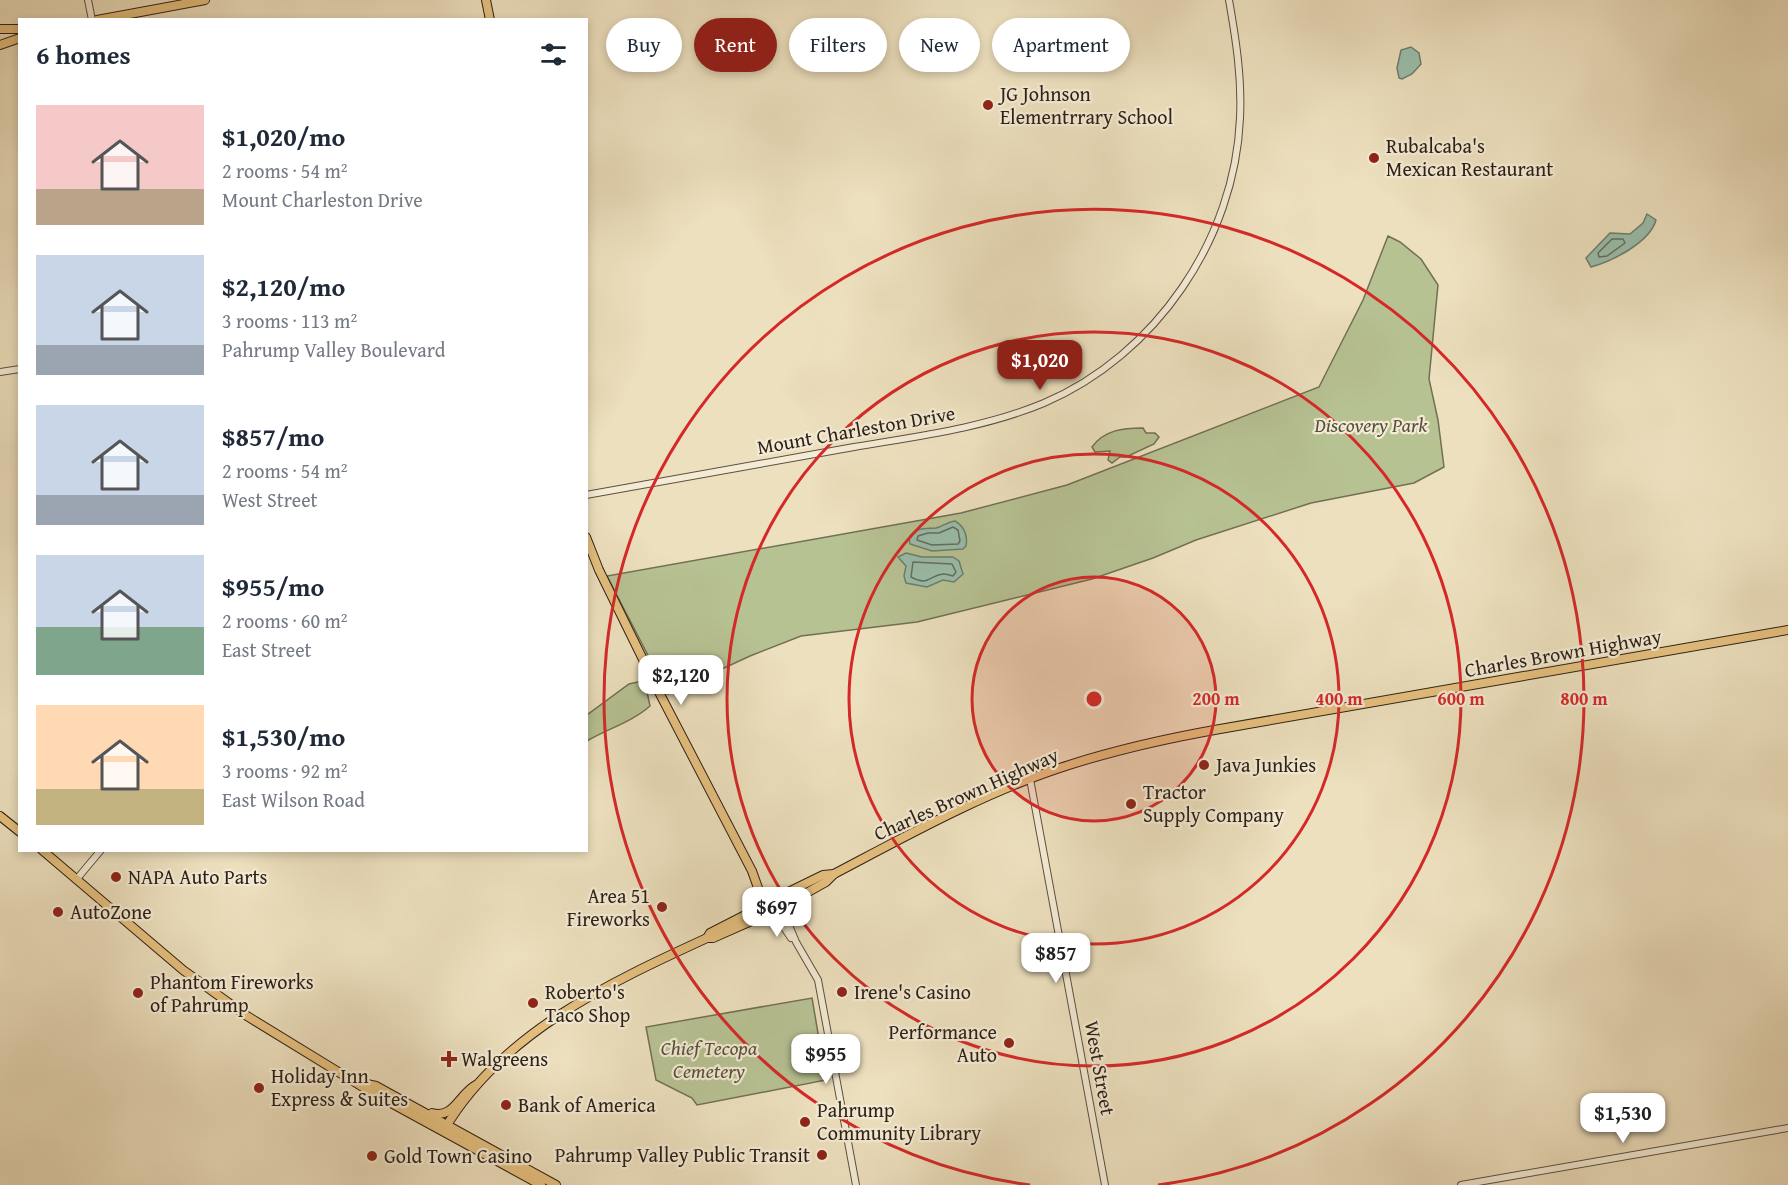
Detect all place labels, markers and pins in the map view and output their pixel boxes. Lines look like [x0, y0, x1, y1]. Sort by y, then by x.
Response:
place label: JG Johnson Elementrrary School [997, 79, 1173, 131]
marker: JG Johnson Elementrrary School [981, 98, 995, 112]
place label: Rubalcaba's Mexican Restaurant [1386, 131, 1553, 183]
marker: Rubalcaba's Mexican Restaurant [1367, 151, 1381, 165]
pin: $1,020 [991, 340, 1089, 391]
pin: $2,120 [632, 655, 730, 706]
centre of rings [1084, 689, 1104, 709]
place label: Java Junkies [1213, 750, 1316, 779]
marker: Java Junkies [1197, 758, 1211, 772]
place label: Tractor Supply Company [1143, 777, 1284, 829]
marker: Tractor Supply Company [1124, 797, 1138, 811]
place label: NAPA Auto Parts [128, 862, 267, 891]
marker: NAPA Auto Parts [109, 870, 123, 884]
place label: Area 51 Fireworks [567, 881, 650, 933]
pin: $697 [741, 887, 813, 938]
place label: AutoZone [70, 897, 152, 926]
marker: Area 51 Fireworks [655, 900, 669, 914]
marker: AutoZone [51, 905, 65, 919]
pin: $857 [1020, 933, 1092, 984]
place label: Phantom Fireworks of Pahrump [150, 967, 314, 1019]
place label: Roberto's Taco Shop [545, 977, 631, 1029]
place label: Irene's Casino [854, 977, 971, 1006]
marker: Irene's Casino [835, 985, 849, 999]
marker: Phantom Fireworks of Pahrump [131, 986, 145, 1000]
marker: Roberto's Taco Shop [526, 996, 540, 1010]
place label: Performance Auto [888, 1017, 997, 1069]
pin: $955 [790, 1034, 862, 1085]
marker: Performance Auto [1002, 1036, 1016, 1050]
place label: Walgreens [461, 1044, 548, 1073]
marker: Walgreens [442, 1052, 456, 1066]
place label: Holiday Inn Express & Suites [271, 1061, 408, 1113]
marker: Holiday Inn Express & Suites [252, 1081, 266, 1095]
place label: Bank of America [518, 1090, 656, 1119]
pin: $1,530 [1574, 1093, 1672, 1144]
place label: Pahrump Community Library [817, 1095, 981, 1147]
marker: Bank of America [499, 1098, 513, 1112]
marker: Pahrump Community Library [798, 1115, 812, 1129]
place label: Pahrump Valley Public Transit [555, 1140, 810, 1169]
place label: Gold Town Casino [384, 1141, 532, 1170]
marker: Pahrump Valley Public Transit [815, 1148, 829, 1162]
marker: Gold Town Casino [365, 1149, 379, 1163]

